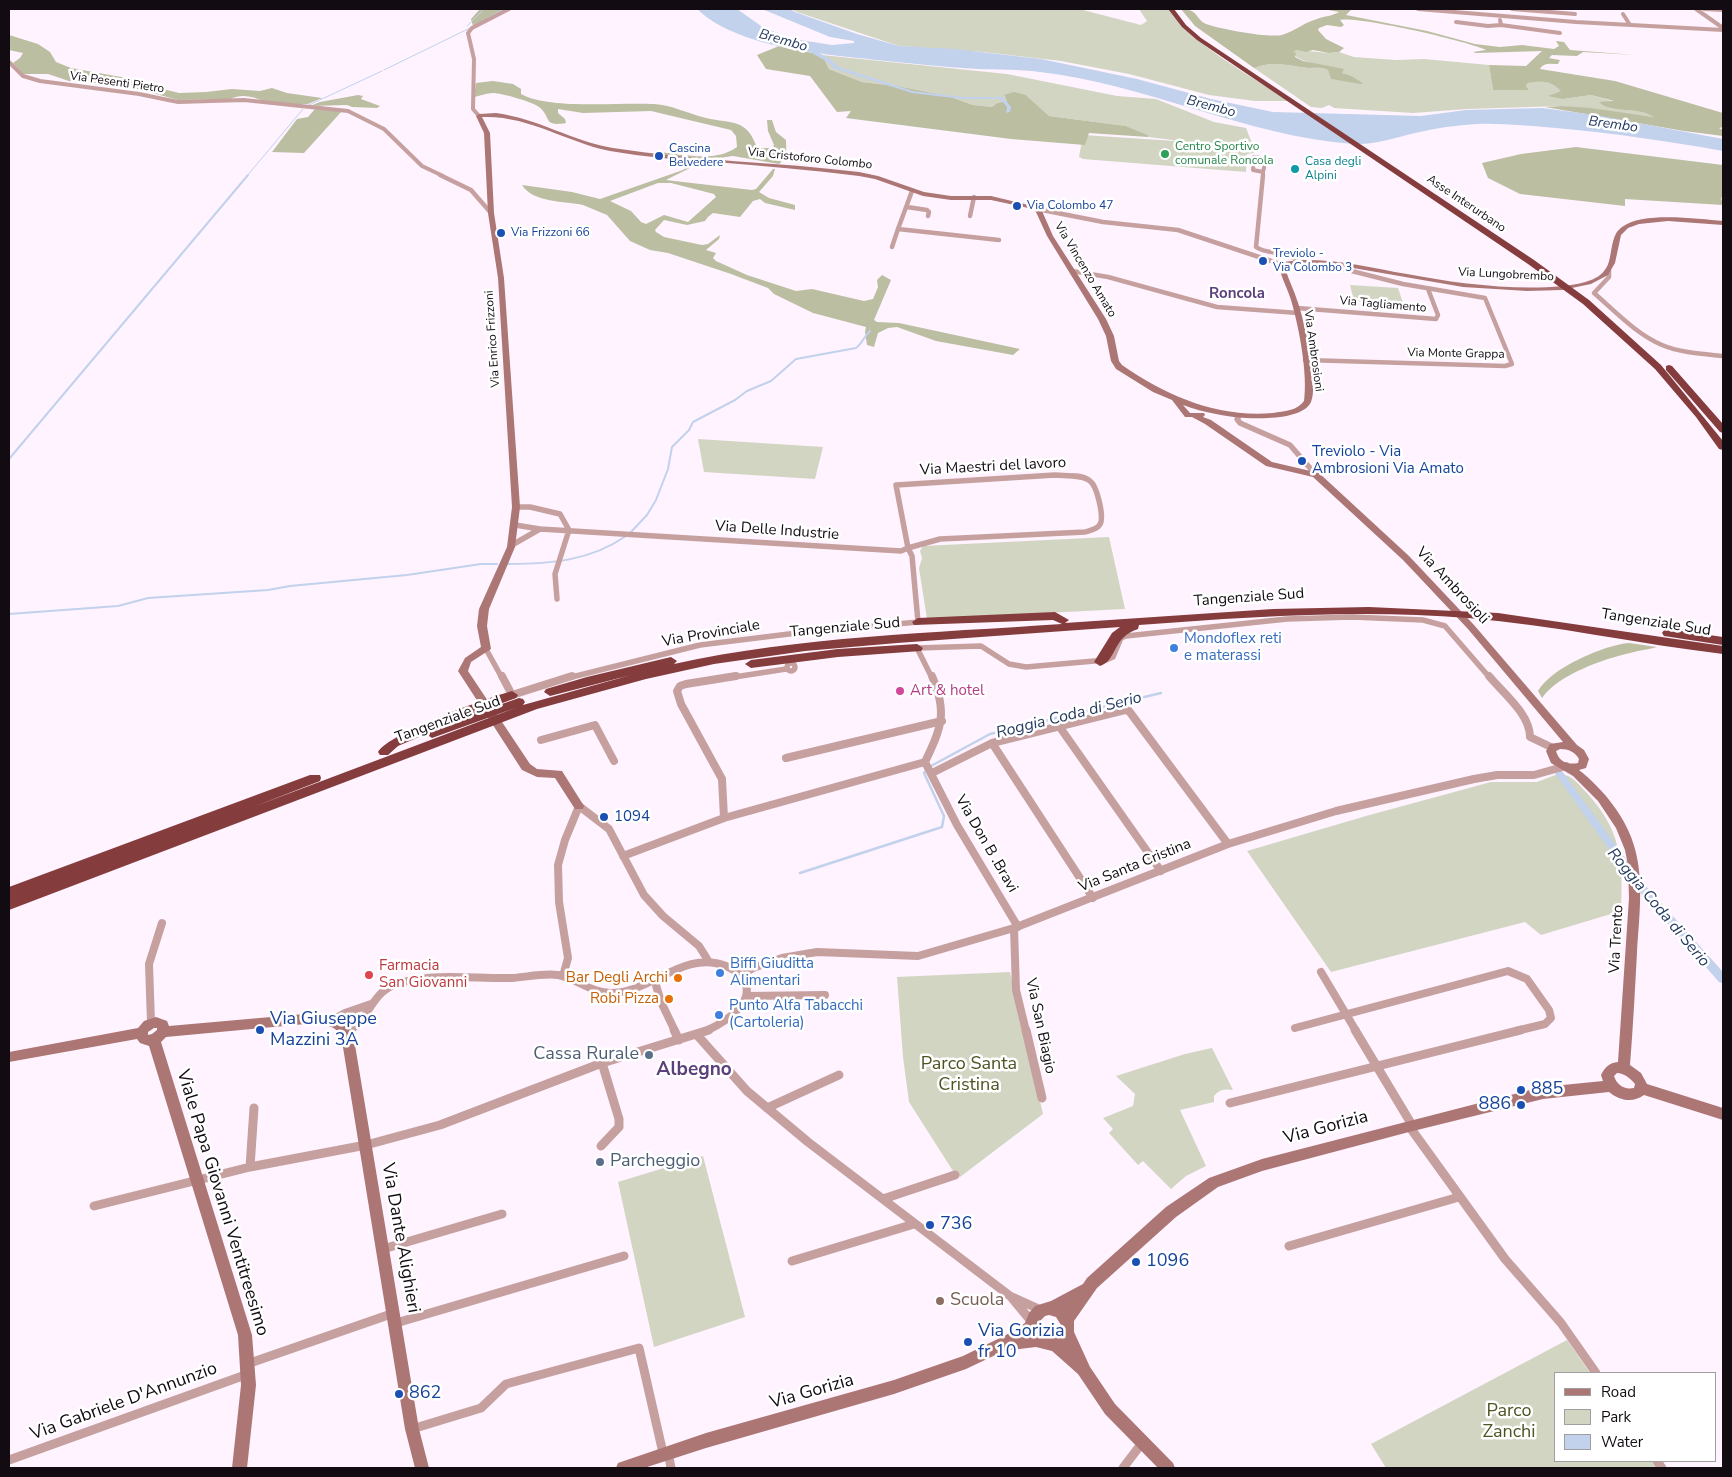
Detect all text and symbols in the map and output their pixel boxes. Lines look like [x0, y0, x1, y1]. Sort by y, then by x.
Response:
water label: Brembo [757, 26, 809, 56]
street label: Via Pesenti Pietro [69, 69, 165, 97]
water label: Brembo [1185, 92, 1237, 122]
water label: Brembo [1587, 113, 1639, 137]
place label: Centro Sportivo comunale Roncola [1175, 140, 1274, 168]
place label: Cascina Belvedere [669, 142, 723, 170]
street label: Via Cristoforo Colombo [747, 145, 873, 173]
marker: Centro Sportivo comunale Roncola [1159, 148, 1171, 160]
marker: Cascina Belvedere [653, 150, 665, 162]
place label: Casa degli Alpini [1305, 155, 1361, 183]
marker: Casa degli Alpini [1289, 163, 1301, 175]
street label: Asse Interurbano [1424, 172, 1508, 236]
place label: Via Colombo 47 [1027, 199, 1113, 213]
marker: Via Colombo 47 [1011, 200, 1023, 212]
street label: Via Vincenzo Amato [1051, 220, 1119, 320]
place label: Via Frizzoni 66 [511, 226, 590, 240]
marker: Via Frizzoni 66 [495, 227, 507, 239]
place label: Treviolo - Via Colombo 3 [1273, 247, 1352, 275]
marker: Treviolo - Via Colombo 3 [1257, 255, 1269, 267]
street label: Via Lungobrembo [1458, 265, 1554, 285]
district label: Roncola [1209, 285, 1265, 303]
street label: Via Enrico Frizzoni [482, 290, 504, 388]
street label: Via Tagliamento [1339, 294, 1427, 316]
street label: Via Ambrosioni [1300, 309, 1326, 393]
street label: Via Monte Grappa [1407, 346, 1505, 362]
place label: Treviolo - Via Ambrosioni Via Amato [1312, 443, 1464, 478]
street label: Via Maestri del lavoro [919, 454, 1067, 480]
marker: Treviolo - Via Ambrosioni Via Amato [1296, 455, 1308, 467]
street label: Via Delle Industrie [714, 518, 840, 544]
street label: Via Ambrosioli [1412, 544, 1492, 628]
street label: Tangenziale Sud [1193, 585, 1305, 611]
street label: Tangenziale Sud [1600, 605, 1712, 641]
street label: Tangenziale Sud [789, 614, 901, 642]
street label: Via Provinciale [661, 617, 761, 651]
place label: Mondoflex reti e materassi [1184, 630, 1282, 665]
marker: Mondoflex reti e materassi [1168, 642, 1180, 654]
place label: Art & hotel [910, 682, 984, 700]
marker: Art & hotel [894, 685, 906, 697]
water label: Roggia Coda di Serio [994, 689, 1144, 743]
street label: Tangenziale Sud [393, 693, 503, 747]
street label: Via Don B .Bravi [951, 792, 1021, 896]
place label: 1094 [614, 808, 650, 826]
marker: 1094 [598, 811, 610, 823]
street label: Via Santa Cristina [1076, 835, 1194, 897]
water label: Roggia Coda di Serio [1603, 845, 1713, 971]
street label: Via Trento [1606, 904, 1628, 974]
place label: Biffi Giuditta Alimentari [730, 955, 814, 990]
place label: Farmacia San Giovanni [379, 957, 467, 992]
marker: Biffi Giuditta Alimentari [714, 967, 726, 979]
marker: Farmacia San Giovanni [363, 969, 375, 981]
place label: Bar Degli Archi [566, 969, 668, 987]
marker: Bar Degli Archi [672, 972, 684, 984]
street label: Via San Biagio [1021, 977, 1059, 1075]
place label: Robi Pizza [590, 990, 659, 1008]
marker: Robi Pizza [663, 993, 675, 1005]
place label: Punto Alfa Tabacchi (Cartoleria) [729, 997, 863, 1032]
place label: Via Giuseppe Mazzini 3A [270, 1009, 377, 1052]
marker: Punto Alfa Tabacchi (Cartoleria) [713, 1009, 725, 1021]
marker: Via Giuseppe Mazzini 3A [254, 1024, 266, 1036]
place label: Cassa Rurale [533, 1044, 639, 1066]
marker: Cassa Rurale [643, 1049, 655, 1061]
park label: Parco Santa Cristina [921, 1054, 1017, 1096]
district label: Albegno [656, 1059, 732, 1081]
street label: Viale Papa Giovanni Ventitreesimo [171, 1067, 273, 1339]
place label: 885 [1531, 1079, 1563, 1101]
marker: 885 [1515, 1084, 1527, 1096]
place label: 886 [1479, 1094, 1511, 1116]
marker: 886 [1515, 1099, 1527, 1111]
street label: Via Gorizia [1281, 1106, 1371, 1150]
place label: Parcheggio [610, 1151, 700, 1173]
marker: Parcheggio [594, 1156, 606, 1168]
street label: Via Dante Alighieri [376, 1161, 424, 1315]
place label: 736 [940, 1214, 972, 1236]
marker: 736 [924, 1219, 936, 1231]
place label: 1096 [1146, 1251, 1189, 1273]
marker: 1096 [1130, 1256, 1142, 1268]
place label: Scuola [950, 1290, 1004, 1312]
marker: Scuola [934, 1295, 946, 1307]
place label: Via Gorizia fr 10 [978, 1321, 1064, 1364]
marker: Via Gorizia fr 10 [962, 1336, 974, 1348]
street label: Via Gabriele D'Annunzio [28, 1358, 220, 1446]
street label: Via Gorizia [767, 1370, 857, 1414]
legend [1554, 1372, 1717, 1462]
text: Road [1601, 1382, 1636, 1402]
place label: 862 [409, 1383, 441, 1405]
marker: 862 [393, 1388, 405, 1400]
park label: Parco Zanchi [1483, 1401, 1535, 1444]
text: Park [1601, 1407, 1631, 1427]
text: Water [1601, 1432, 1643, 1452]

